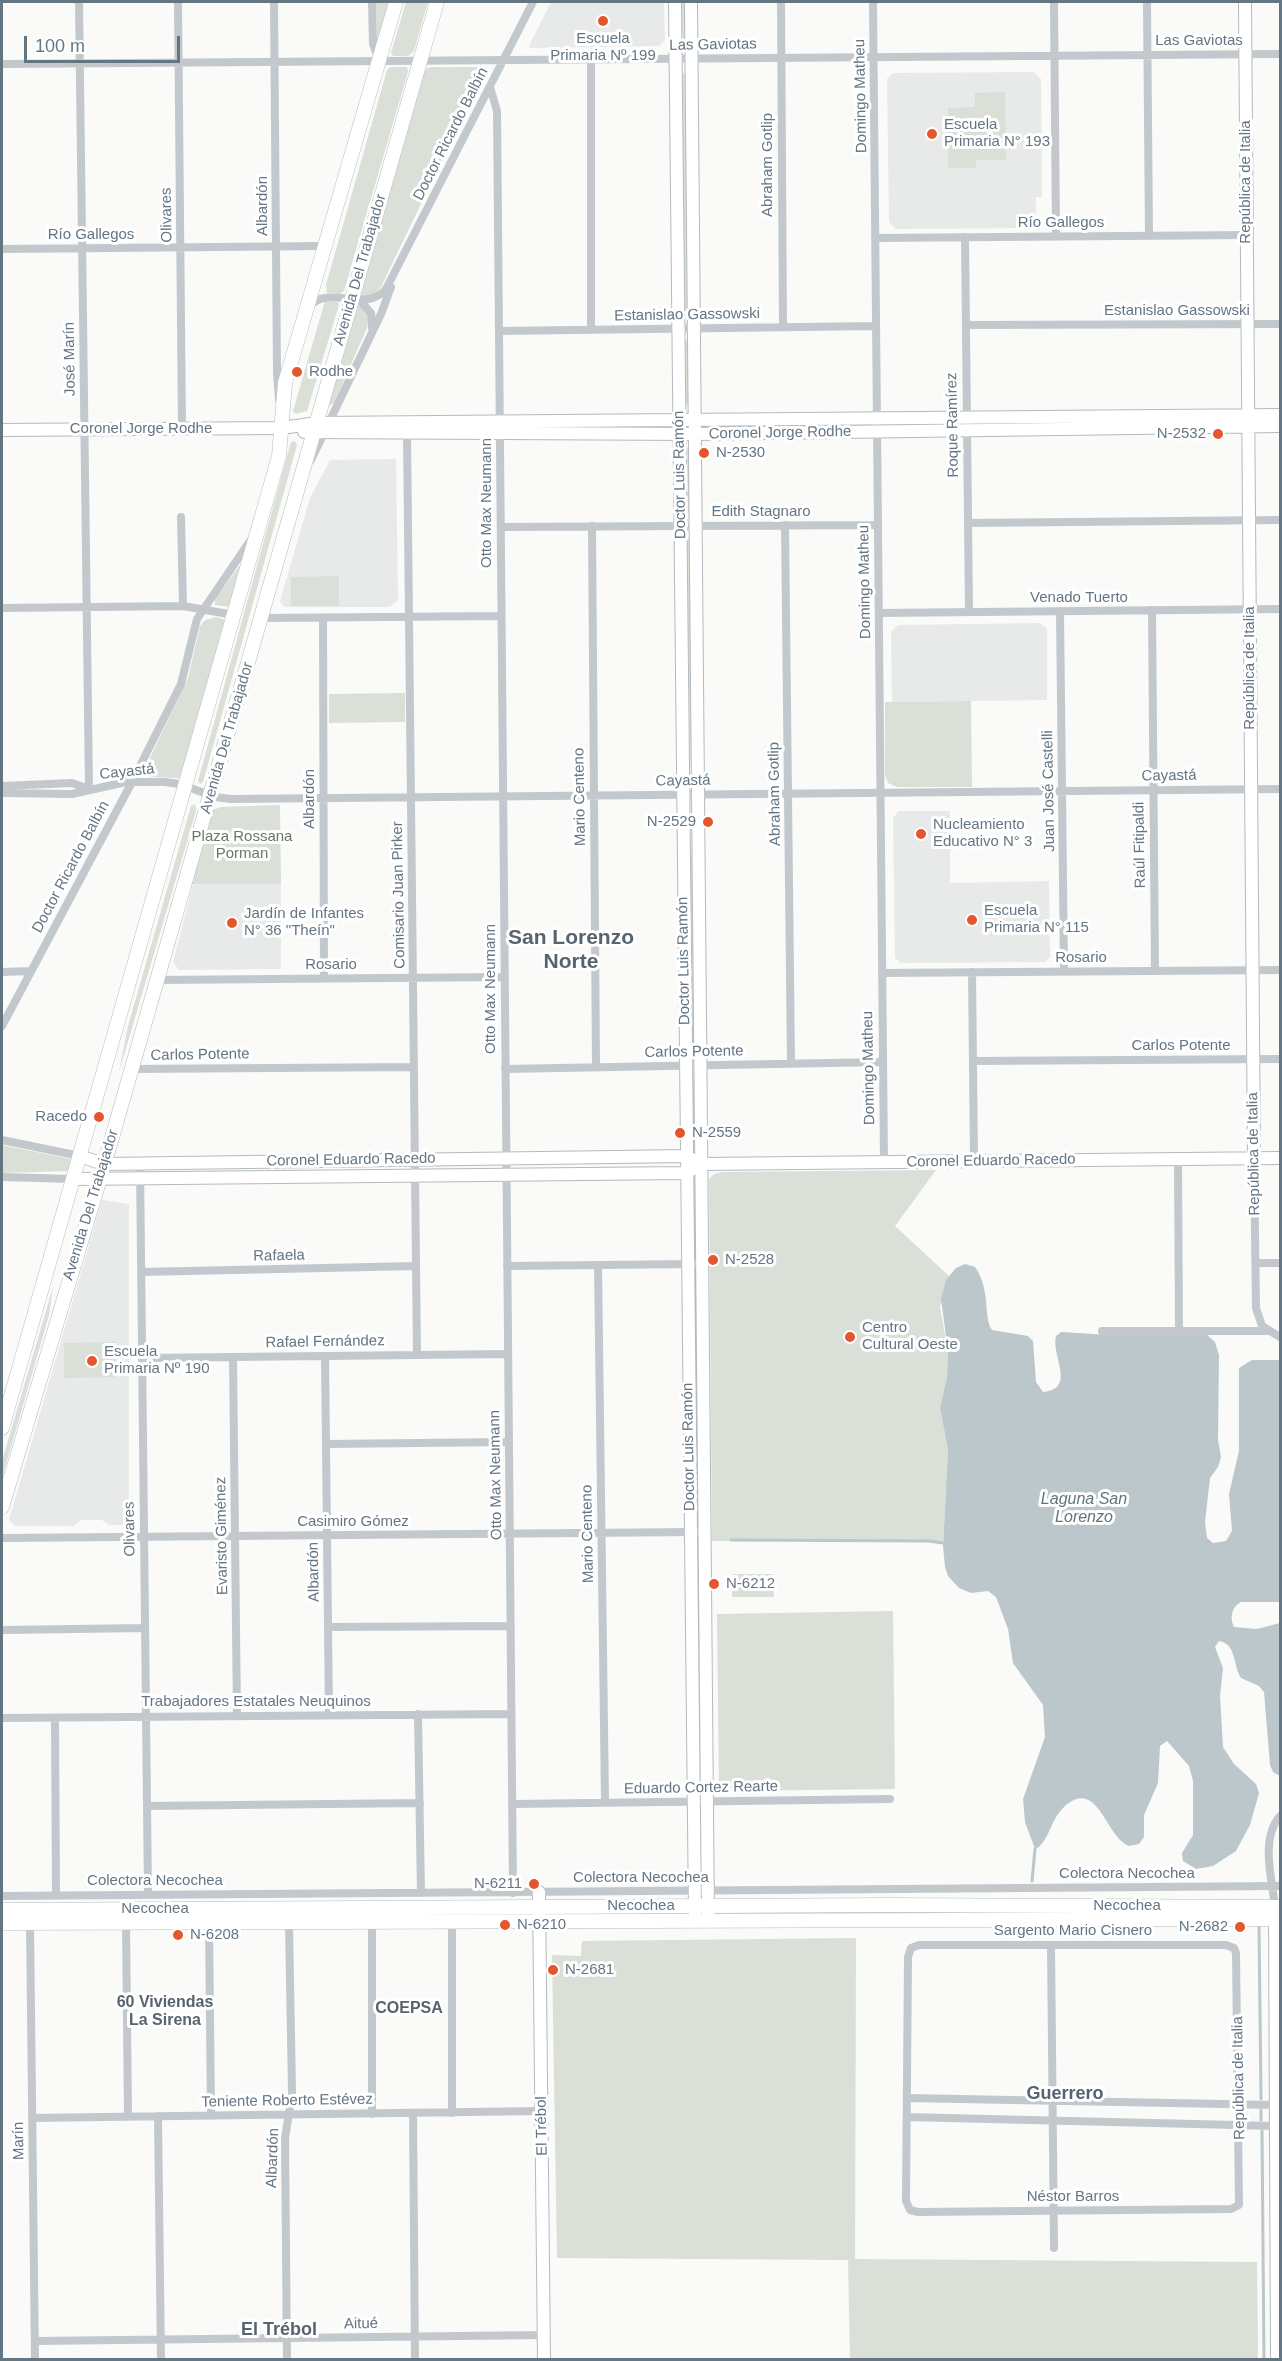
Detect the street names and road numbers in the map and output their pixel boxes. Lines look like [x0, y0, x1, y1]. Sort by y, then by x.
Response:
street label: Las Gaviotas [1155, 32, 1243, 50]
street label: Las Gaviotas [669, 35, 757, 55]
street label: Domingo Matheu [851, 39, 871, 153]
street label: Doctor Ricardo Balbín [410, 65, 492, 203]
street label: Abraham Gotlip [759, 113, 777, 217]
street label: República de Italia [1237, 120, 1255, 244]
street label: Albardón [254, 176, 272, 236]
street label: Olivares [158, 187, 176, 243]
street label: Avenida Del Trabajador [330, 192, 390, 348]
street label: Río Gallegos [1018, 214, 1104, 232]
street label: Río Gallegos [48, 226, 134, 244]
street label: Estanislao Gassowski [1104, 302, 1250, 320]
street label: Estanislao Gassowski [614, 305, 760, 325]
street label: José Marín [60, 322, 80, 396]
street label: Roque Ramírez [943, 372, 963, 478]
street label: Doctor Luis Ramón [670, 411, 690, 539]
street label: Coronel Jorge Rodhe [70, 420, 212, 438]
street label: Coronel Jorge Rodhe [709, 423, 851, 443]
street label: Otto Max Neumann [478, 438, 496, 568]
street label: Edith Stagnaro [711, 503, 811, 521]
street label: Domingo Matheu [855, 525, 875, 639]
street label: Venado Tuerto [1030, 589, 1128, 607]
street label: República de Italia [1241, 606, 1259, 730]
street label: Avenida Del Trabajador [197, 660, 257, 816]
street label: Juan José Castelli [1039, 730, 1059, 852]
street label: Abraham Gotlip [765, 742, 785, 846]
street label: Mario Centeno [570, 748, 590, 846]
street label: Cayastá [99, 760, 155, 784]
street label: Cayastá [1141, 767, 1197, 785]
street label: Albardón [301, 769, 319, 829]
street label: Cayastá [655, 772, 711, 790]
street label: Doctor Ricardo Balbín [29, 798, 113, 936]
street label: Raúl Fitipaldi [1130, 801, 1150, 889]
street label: Comisario Juan Pirker [389, 821, 409, 969]
street label: Doctor Luis Ramón [674, 897, 694, 1025]
street label: Otto Max Neumann [482, 924, 500, 1054]
street label: Rosario [1055, 949, 1107, 967]
street label: Rosario [305, 956, 357, 974]
street label: Domingo Matheu [859, 1011, 879, 1125]
street label: Carlos Potente [1131, 1037, 1231, 1055]
street label: Carlos Potente [644, 1042, 744, 1062]
street label: Carlos Potente [150, 1045, 250, 1065]
street label: República de Italia [1244, 1092, 1264, 1216]
street label: Avenida Del Trabajador [59, 1127, 123, 1283]
street label: Coronel Eduardo Racedo [266, 1150, 436, 1170]
street label: Coronel Eduardo Racedo [906, 1151, 1076, 1171]
street label: Rafaela [253, 1247, 305, 1265]
street label: Rafael Fernández [265, 1332, 385, 1352]
street label: Doctor Luis Ramón [679, 1383, 699, 1511]
street label: Otto Max Neumann [486, 1410, 506, 1540]
street label: Evaristo Giménez [212, 1477, 232, 1595]
street label: Mario Centeno [578, 1485, 598, 1583]
street label: Olivares [121, 1501, 139, 1557]
street label: Casimiro Gómez [297, 1513, 409, 1531]
street label: Albardón [304, 1542, 324, 1602]
street label: Trabajadores Estatales Neuquinos [141, 1693, 371, 1711]
street label: Eduardo Cortez Rearte [624, 1778, 778, 1798]
street label: Colectora Necochea [1059, 1865, 1195, 1883]
street label: Colectora Necochea [573, 1869, 709, 1887]
street label: Colectora Necochea [87, 1872, 223, 1890]
street label: Necochea [607, 1897, 675, 1915]
street label: Necochea [1093, 1897, 1161, 1915]
street label: Necochea [121, 1900, 189, 1918]
street label: Sargento Mario Cisnero [994, 1922, 1152, 1940]
street label: República de Italia [1229, 2016, 1249, 2140]
street label: Teniente Roberto Estévez [201, 2091, 373, 2111]
street label: El Trébol [532, 2096, 552, 2156]
street label: Marín [10, 2122, 28, 2160]
street label: Albardón [263, 2128, 283, 2188]
street label: Néstor Barros [1027, 2188, 1119, 2206]
street label: Aitué [344, 2315, 378, 2333]

